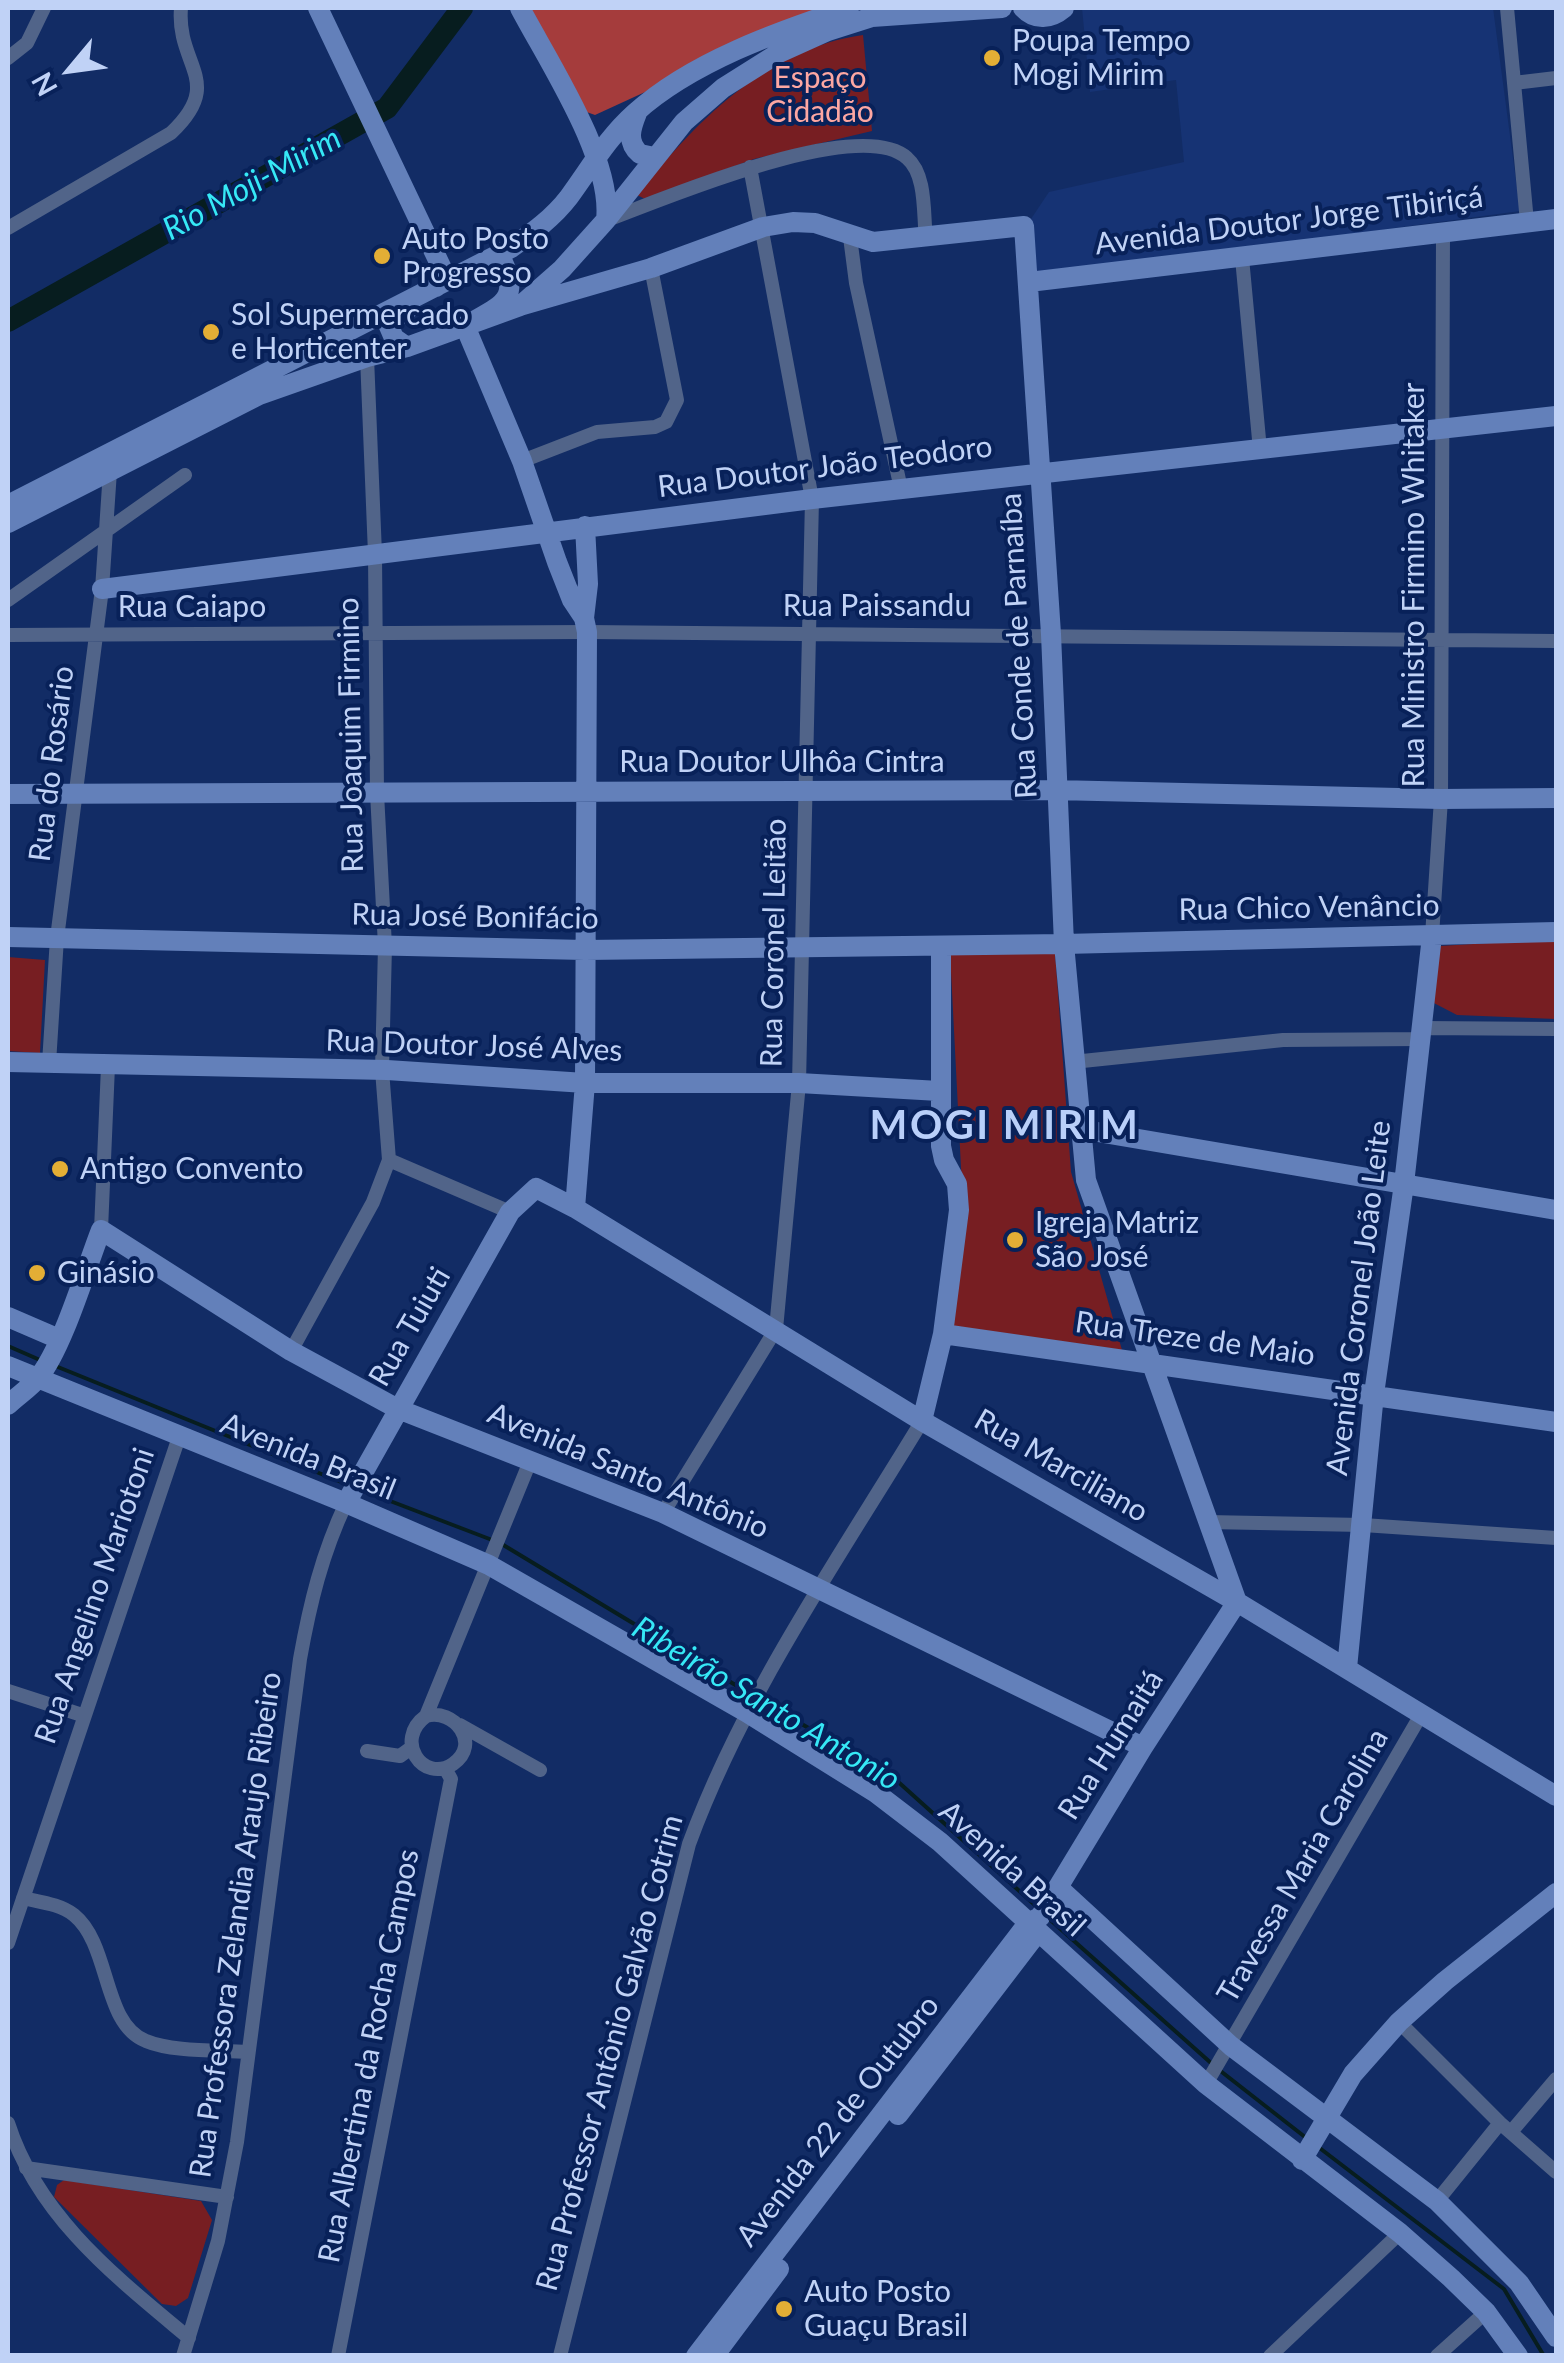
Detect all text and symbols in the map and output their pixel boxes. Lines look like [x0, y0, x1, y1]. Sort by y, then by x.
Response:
north arrow [20, 20, 120, 120]
place label: Poupa Tempo Mogi Mirim [1012, 23, 1191, 94]
marker: Poupa Tempo Mogi Mirim [981, 47, 1003, 69]
park label: Espaço Cidadão [766, 60, 874, 130]
text: N [24, 67, 64, 102]
water label: Rio Moji-Mirim [156, 119, 348, 249]
street label: Avenida Doutor Jorge Tibiriçá [1093, 179, 1485, 263]
place label: Auto Posto Progresso [402, 221, 549, 292]
marker: Auto Posto Progresso [371, 245, 393, 267]
place label: Sol Supermercado e Horticenter [231, 297, 469, 368]
marker: Sol Supermercado e Horticenter [200, 321, 222, 343]
street label: Rua Ministro Firmino Whitaker [1396, 383, 1432, 787]
street label: Rua Doutor João Teodoro [656, 429, 994, 505]
street label: Rua Conde de Parnaíba [993, 492, 1045, 800]
street label: Rua Paissandu [783, 588, 971, 624]
street label: Rua Caiapo [118, 589, 266, 625]
street label: Rua Joaquim Firmino [331, 597, 371, 873]
street label: Rua do Rosário [22, 664, 82, 864]
street label: Rua Doutor Ulhôa Cintra [619, 744, 945, 780]
street label: Rua Coronel Leitão [754, 818, 794, 1068]
street label: Rua Chico Venâncio [1178, 888, 1440, 928]
street label: Rua José Bonifácio [351, 897, 599, 937]
street label: Rua Doutor José Alves [325, 1023, 623, 1069]
district label: MOGI MIRIM [870, 1102, 1140, 1150]
street label: Avenida Coronel João Leite [1319, 1118, 1399, 1478]
place label: Antigo Convento [80, 1151, 304, 1187]
marker: Antigo Convento [49, 1158, 71, 1180]
place label: Igreja Matriz São José [1035, 1205, 1199, 1276]
marker: Igreja Matriz São José [1004, 1229, 1026, 1251]
place label: Ginásio [57, 1255, 155, 1291]
street label: Rua Tuiuti [362, 1261, 458, 1393]
marker: Ginásio [26, 1262, 48, 1284]
street label: Rua Treze de Maio [1073, 1304, 1317, 1374]
street label: Avenida Santo Antônio [482, 1396, 774, 1546]
street label: Rua Marciliano [968, 1402, 1154, 1530]
street label: Avenida Brasil [215, 1406, 401, 1508]
street label: Rua Angelino Mariotoni [27, 1443, 163, 1749]
water label: Ribeirão Santo Antonio [625, 1609, 907, 1799]
street label: Rua Humaitá [1051, 1664, 1171, 1826]
street label: Rua Professora Zelandia Araujo Ribeiro [183, 1670, 289, 2180]
street label: Travessa Maria Carolina [1210, 1723, 1396, 2009]
street label: Avenida Brasil [931, 1794, 1093, 1944]
street label: Rua Professor Antônio Galvão Cotrim [529, 1811, 691, 2295]
street label: Rua Albertina da Rocha Campos [311, 1846, 427, 2266]
street label: Avenida 22 de Outubro [729, 1988, 947, 2254]
place label: Auto Posto Guaçu Brasil [804, 2274, 968, 2344]
marker: Auto Posto Guaçu Brasil [773, 2298, 795, 2320]

